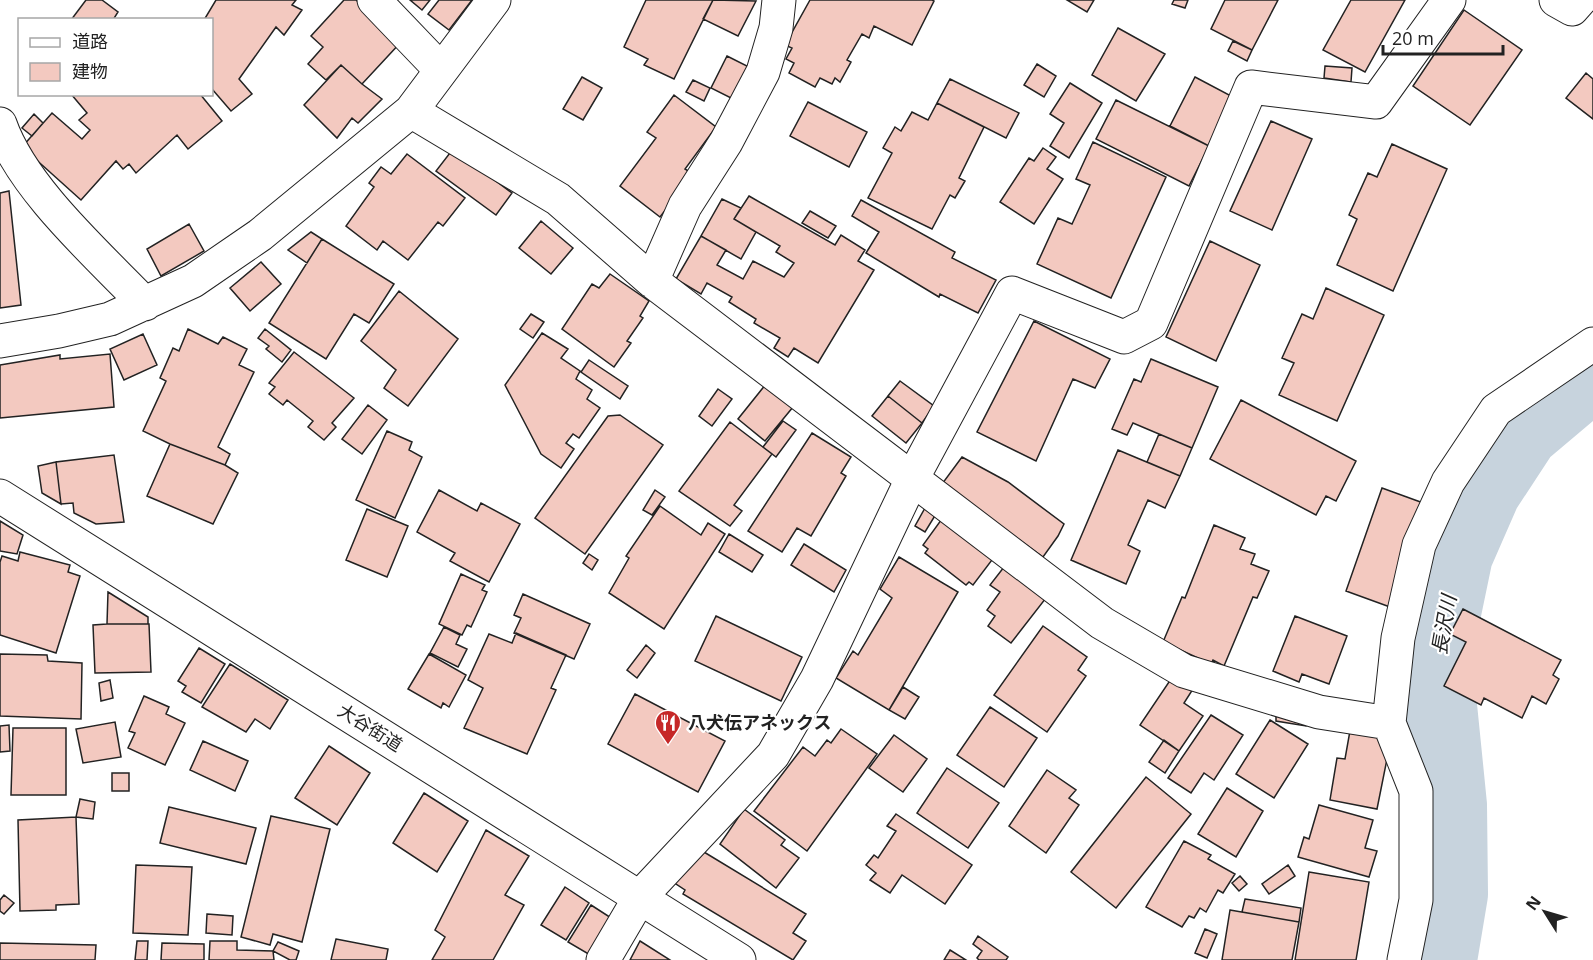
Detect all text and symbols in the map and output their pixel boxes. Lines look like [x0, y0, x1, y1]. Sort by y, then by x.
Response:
legend [18, 18, 213, 96]
scale bar [1383, 18, 1503, 56]
text: 20 m [1392, 26, 1434, 50]
text: 道路 [72, 29, 108, 53]
text: 建物 [72, 59, 108, 83]
water label: 長沢川 [1425, 591, 1462, 657]
street label: 大谷街道 [334, 698, 407, 756]
restaurant icon: 八犬伝アネックス [653, 708, 683, 746]
place label: 八犬伝アネックス [688, 710, 831, 734]
north arrow [1515, 882, 1575, 942]
text: N [1520, 891, 1546, 915]

